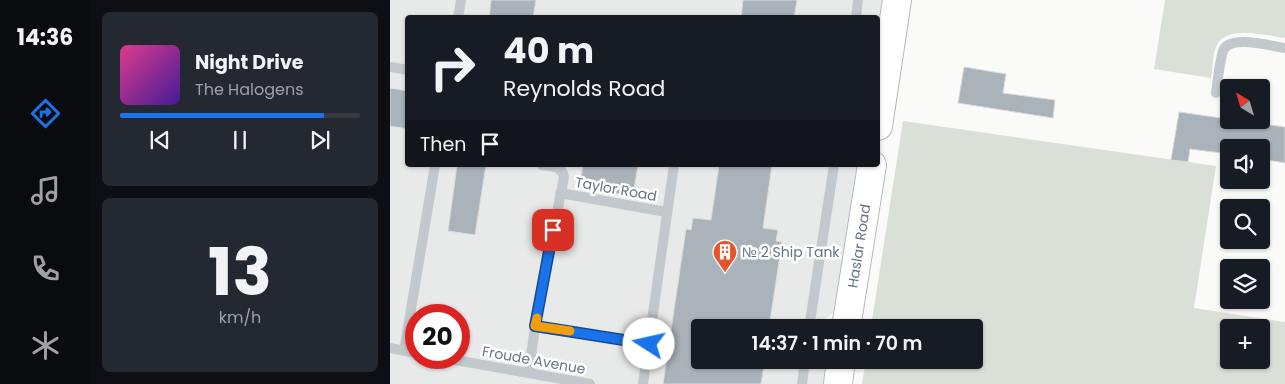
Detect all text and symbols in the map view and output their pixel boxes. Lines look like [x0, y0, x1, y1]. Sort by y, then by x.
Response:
text: 14:36 [17, 22, 73, 53]
text: 40 m [503, 26, 594, 75]
icon: right [420, 35, 485, 100]
text: Night Drive [195, 49, 304, 76]
text: Reynolds Road [503, 73, 665, 104]
text: The Halogens [195, 78, 303, 101]
north arrow [1220, 79, 1270, 129]
map controls [1220, 79, 1270, 369]
icon: directions [28, 96, 63, 131]
icon: previous [146, 126, 174, 154]
icon: pause [226, 126, 254, 154]
icon: next [306, 126, 334, 154]
icon: arrive [476, 130, 504, 158]
text: Then [420, 131, 466, 158]
button: sound [1220, 139, 1270, 189]
street label: Taylor Road [574, 172, 658, 206]
icon: music [28, 173, 63, 208]
button: search [1220, 199, 1270, 249]
street label: Haslar Road [842, 203, 876, 289]
pin [532, 209, 574, 251]
icon: arrive [539, 216, 567, 244]
text: 13 [208, 227, 272, 318]
building icon: № 2 Ship Tank [712, 239, 738, 273]
place label: № 2 Ship Tank [742, 242, 840, 262]
icon: phone [28, 251, 63, 286]
button: layers [1220, 259, 1270, 309]
speed limit sign: 20 [405, 304, 470, 369]
text: km/h [219, 306, 261, 329]
position arrow [622, 317, 674, 369]
button: + [1220, 319, 1270, 369]
icon: climate [28, 328, 63, 363]
text: 14:37 · 1 min · 70 m [752, 330, 922, 357]
street label: Froude Avenue [481, 341, 588, 379]

